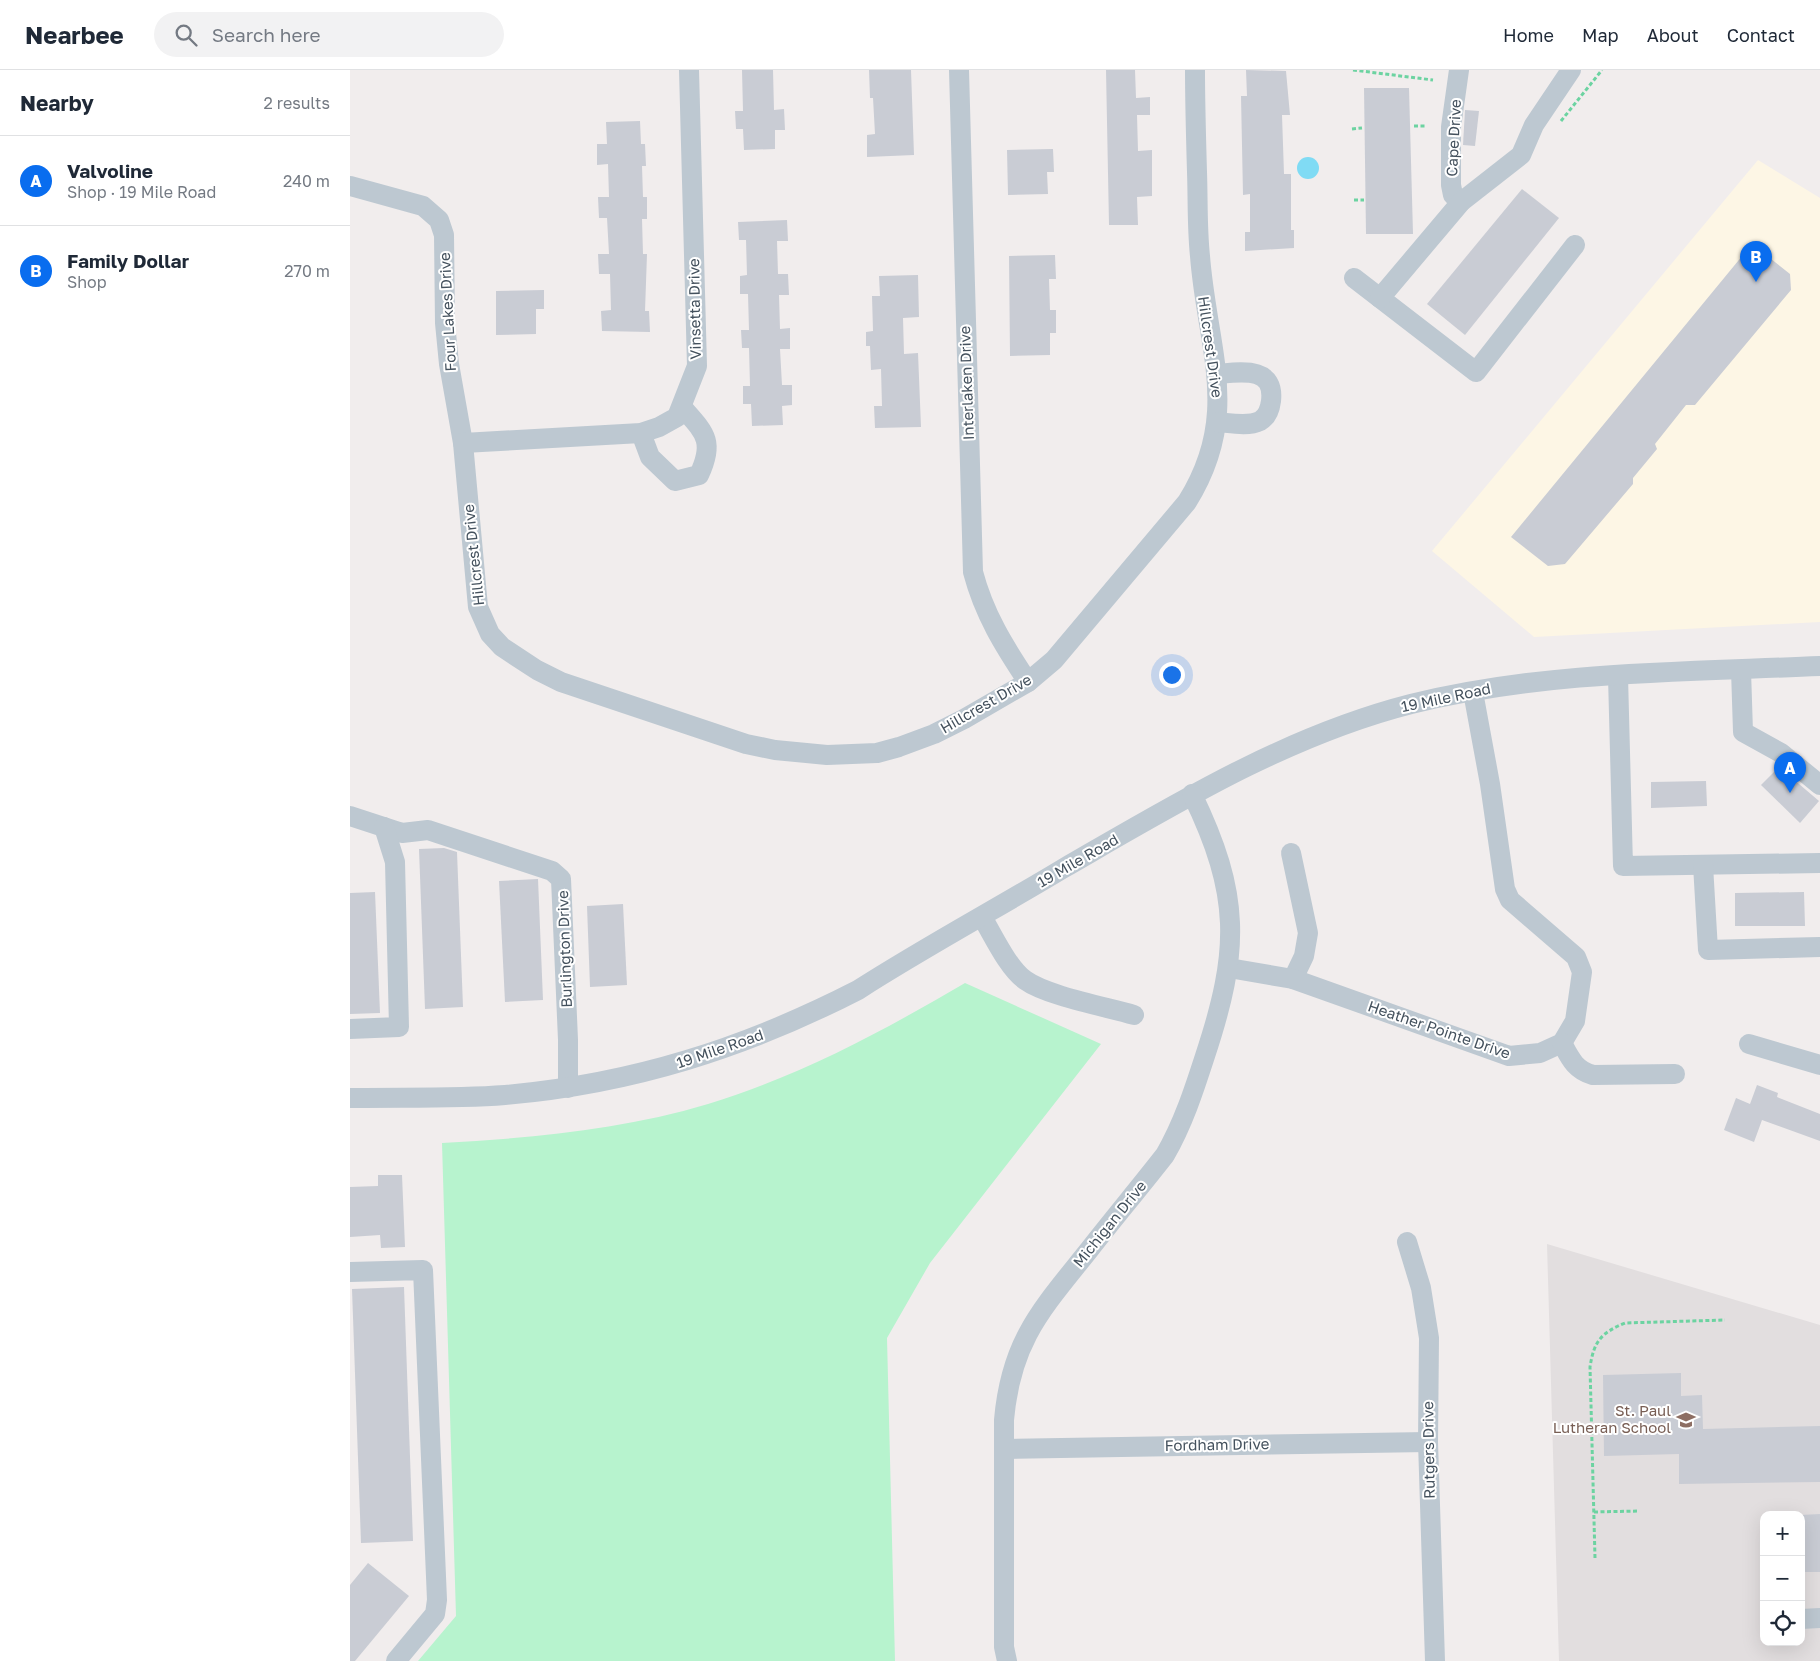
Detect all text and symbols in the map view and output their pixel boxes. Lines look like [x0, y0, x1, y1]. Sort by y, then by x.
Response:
search box [154, 12, 504, 57]
text: Nearbee [25, 20, 124, 49]
icon: search [172, 21, 200, 49]
text: Search here [212, 23, 321, 46]
text: Home [1503, 24, 1554, 46]
text: Map [1582, 24, 1619, 46]
text: About [1647, 24, 1699, 46]
text: Contact [1727, 24, 1795, 46]
text: Nearby [20, 90, 94, 116]
text: 2 results [264, 93, 330, 113]
street label: Cape Drive [1442, 98, 1464, 177]
text: Valvoline [67, 159, 153, 182]
text: A [30, 171, 42, 191]
text: 240 m [283, 171, 330, 191]
text: Shop · 19 Mile Road [67, 182, 216, 202]
pin: B [1740, 241, 1772, 282]
text: Family Dollar [67, 249, 189, 272]
street label: Four Lakes Drive [435, 252, 459, 372]
street label: Vinsetta Drive [684, 258, 704, 360]
text: B [30, 261, 42, 281]
text: 270 m [284, 261, 330, 281]
text: Shop [67, 272, 107, 292]
street label: Hillcrest Drive [1195, 295, 1227, 399]
street label: Interlaken Drive [955, 325, 977, 441]
street label: Hillcrest Drive [459, 503, 487, 607]
your location [1159, 662, 1185, 688]
street label: Hillcrest Drive [937, 670, 1035, 737]
street label: 19 Mile Road [1399, 679, 1492, 715]
pin: A [1774, 752, 1806, 793]
street label: 19 Mile Road [1034, 830, 1121, 891]
street label: Burlington Drive [553, 890, 575, 1008]
street label: Heather Pointe Drive [1366, 996, 1513, 1062]
street label: 19 Mile Road [674, 1025, 766, 1071]
street label: Michigan Drive [1069, 1176, 1150, 1270]
street label: Rutgers Drive [1418, 1401, 1438, 1499]
place label: St. Paul Lutheran School [1553, 1401, 1671, 1436]
school or university icon: St. Paul Lutheran School [1675, 1409, 1697, 1431]
street label: Fordham Drive [1165, 1434, 1270, 1454]
map controls [1760, 1511, 1805, 1646]
button: + [1760, 1511, 1805, 1556]
button: − [1760, 1556, 1805, 1601]
button: locate [1760, 1601, 1805, 1646]

